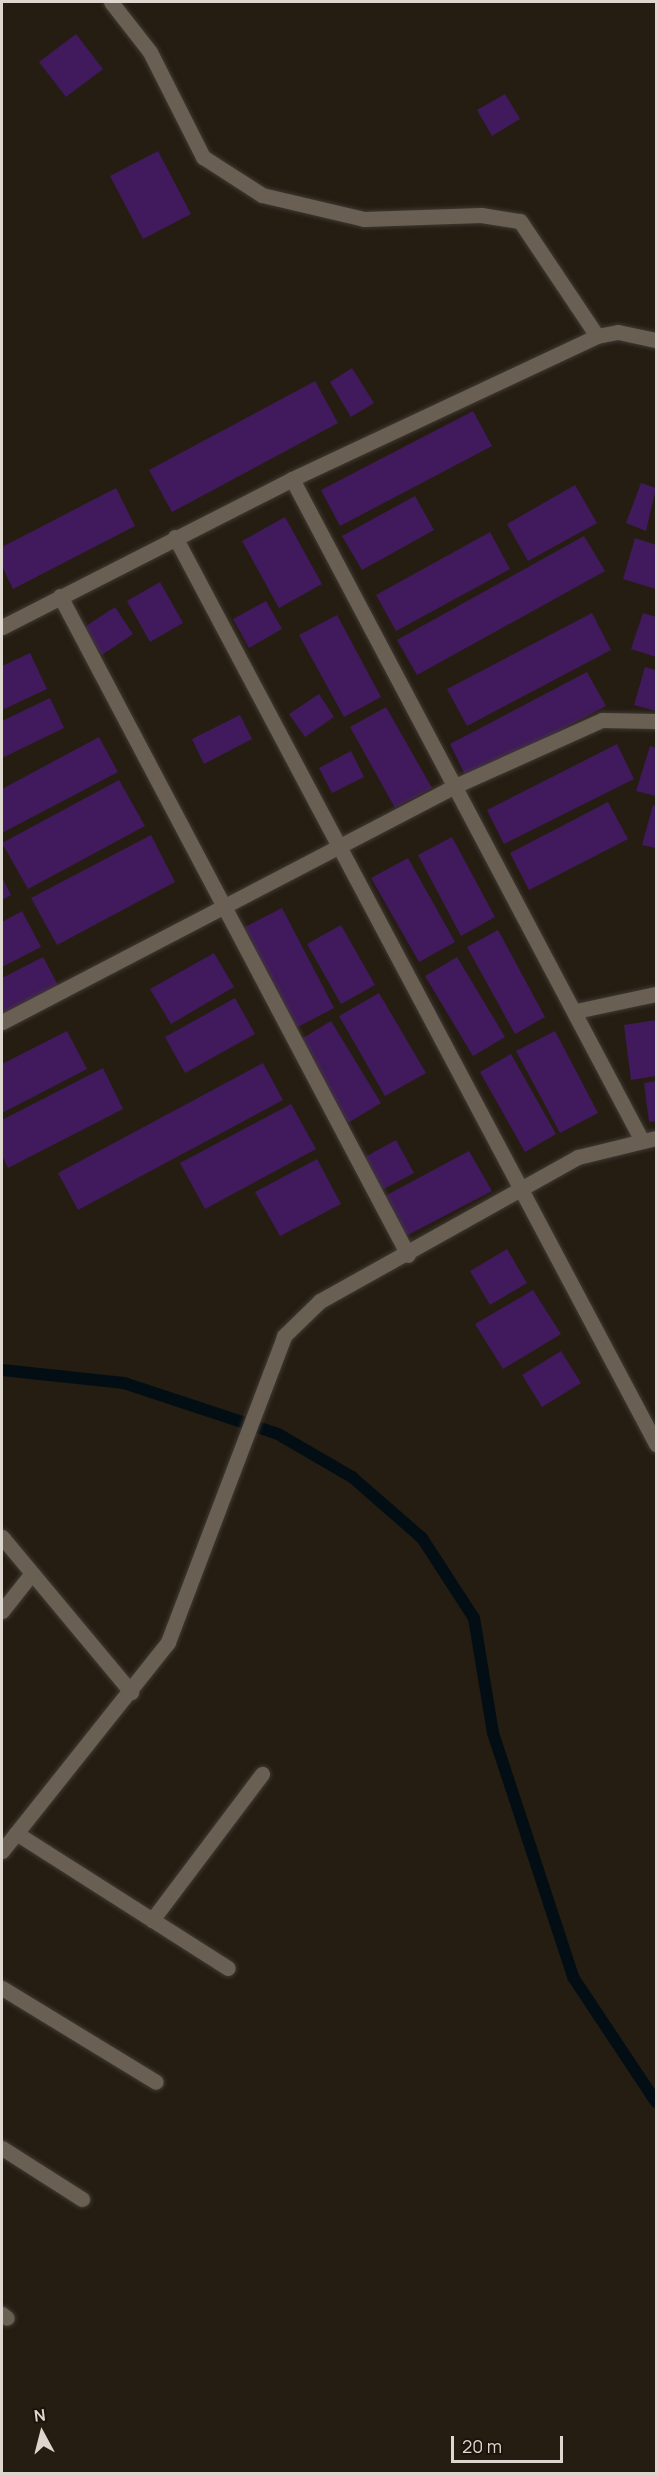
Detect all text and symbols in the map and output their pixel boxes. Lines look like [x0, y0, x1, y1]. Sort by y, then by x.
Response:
north arrow [12, 2403, 72, 2463]
text: N [33, 2404, 47, 2427]
scale bar [454, 2424, 566, 2462]
text: 20 m [462, 2434, 502, 2458]

